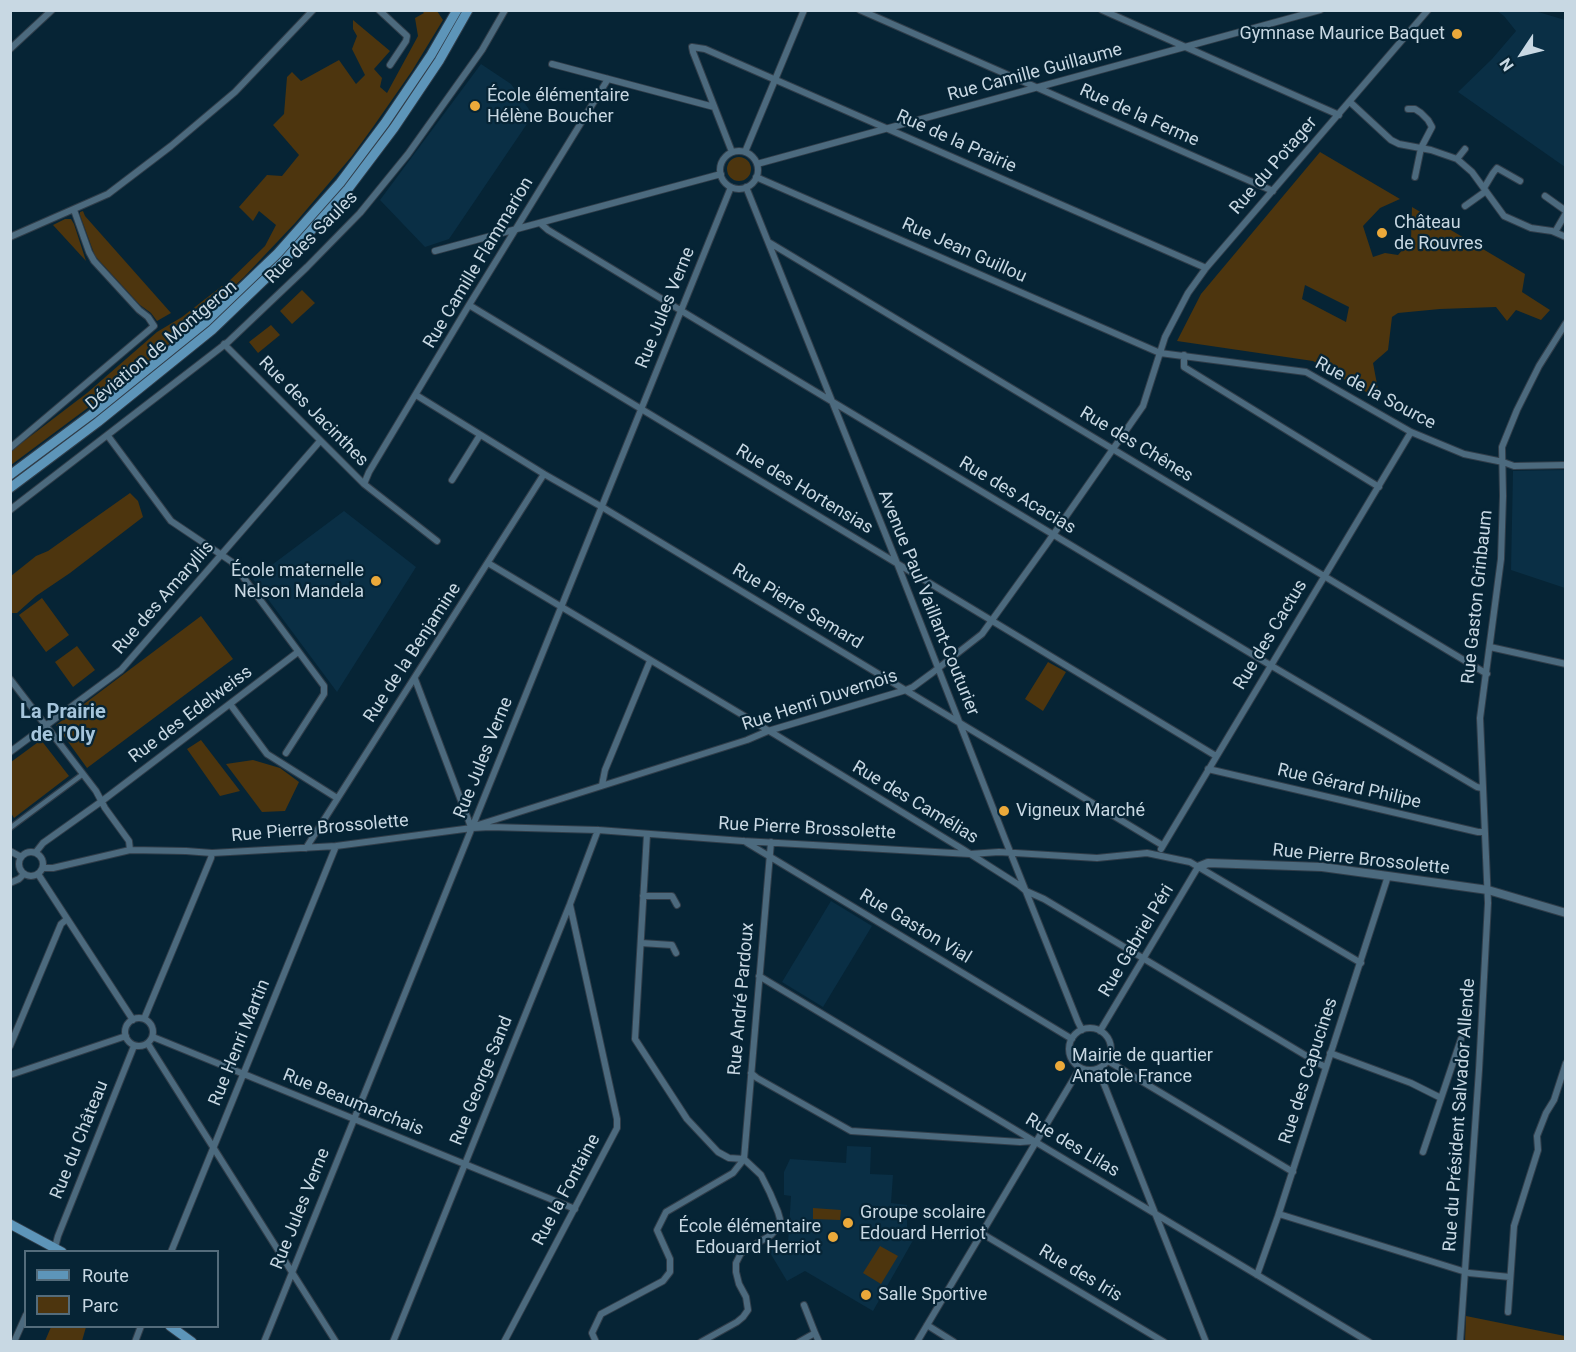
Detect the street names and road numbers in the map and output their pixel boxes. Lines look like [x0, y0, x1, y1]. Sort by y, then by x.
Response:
street label: Rue Camille Guillaume [945, 39, 1125, 107]
street label: Rue de la Ferme [1076, 80, 1202, 152]
street label: Rue de la Prairie [893, 106, 1019, 178]
street label: Rue du Potager [1226, 113, 1322, 219]
street label: Rue Camille Flammarion [419, 174, 539, 352]
street label: Rue des Saules [261, 187, 363, 289]
street label: Rue Jean Guillou [898, 214, 1030, 288]
street label: Rue Jules Verne [632, 244, 700, 372]
street label: Déviation de Montgeron [82, 276, 242, 416]
street label: Rue des Jacinthes [254, 353, 372, 471]
street label: Rue de la Source [1311, 353, 1439, 435]
street label: Rue des Chênes [1075, 403, 1197, 487]
street label: Rue des Hortensias [731, 441, 877, 539]
street label: Rue des Acacias [955, 453, 1079, 539]
street label: Avenue Paul Vaillant-Couturier [873, 487, 983, 719]
street label: Rue Gaston Grinbaum [1458, 509, 1498, 685]
street label: Rue des Amaryllis [109, 537, 219, 659]
street label: Rue Pierre Semard [728, 560, 866, 654]
street label: Rue des Cactus [1230, 576, 1312, 694]
street label: Rue de la Benjamine [360, 579, 466, 727]
street label: Rue des Edelweiss [125, 662, 257, 768]
street label: Rue Henri Duvernois [740, 666, 900, 736]
street label: Rue Jules Verne [450, 694, 518, 822]
street label: Rue des Camélias [848, 757, 982, 849]
street label: Rue Gérard Philipe [1275, 760, 1423, 814]
street label: Rue Pierre Brossolette [230, 810, 410, 848]
street label: Rue Pierre Brossolette [718, 814, 896, 844]
street label: Rue Pierre Brossolette [1271, 840, 1451, 880]
street label: Rue Gabriel Péri [1095, 881, 1179, 1001]
street label: Rue Gaston Vial [855, 885, 975, 969]
street label: Rue André Pardoux [725, 922, 759, 1076]
street label: Rue Henri Martin [205, 977, 275, 1109]
street label: Rue du Président Salvador Allende [1440, 978, 1480, 1252]
street label: Rue des Capucines [1275, 995, 1343, 1147]
street label: Rue George Sand [446, 1013, 518, 1149]
street label: Rue Beaumarchais [280, 1065, 426, 1141]
street label: Rue du Château [46, 1077, 114, 1203]
street label: Rue des Lilas [1021, 1109, 1123, 1183]
street label: Rue la Fontaine [529, 1131, 605, 1249]
street label: Rue Jules Verne [267, 1145, 335, 1273]
street label: Rue des Iris [1035, 1241, 1125, 1307]

